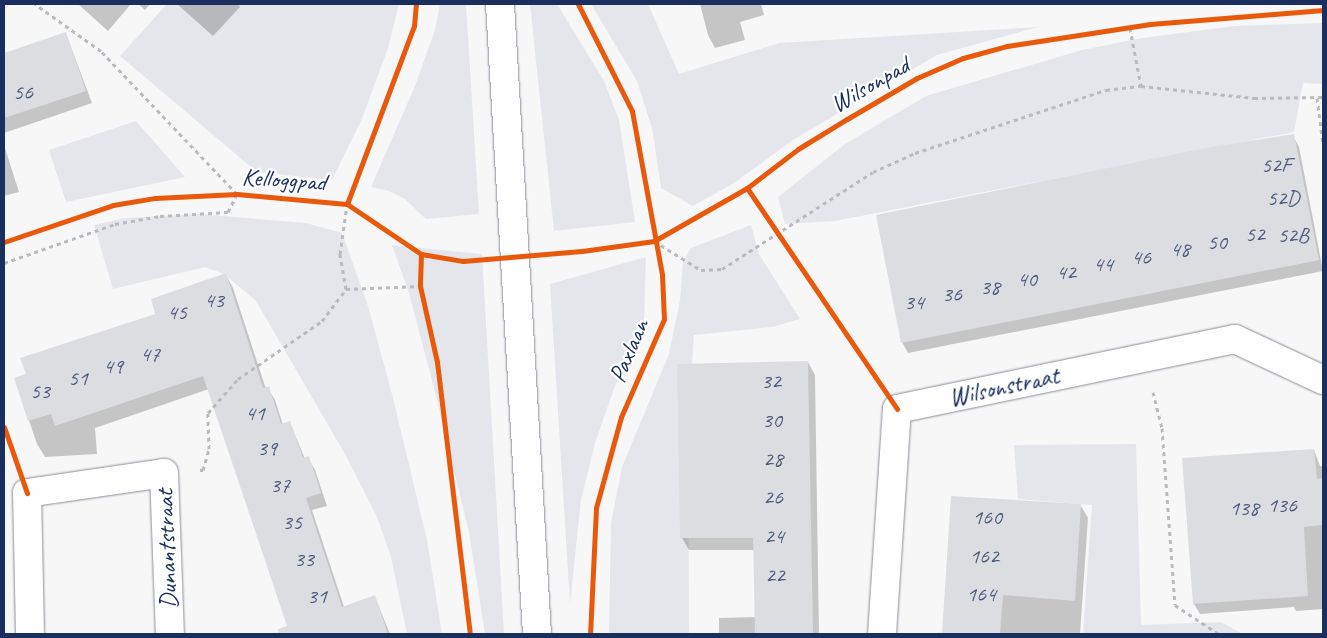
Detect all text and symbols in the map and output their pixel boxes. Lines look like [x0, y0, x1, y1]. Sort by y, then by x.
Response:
street label: Wilsonpad [825, 51, 915, 119]
house number: 56 [13, 80, 33, 106]
house number: 52F [1261, 153, 1291, 179]
street label: Kelloggpad [241, 162, 327, 198]
house number: 52D [1267, 186, 1299, 212]
house number: 52 [1245, 222, 1265, 248]
house number: 52B [1277, 223, 1309, 249]
house number: 50 [1207, 230, 1227, 256]
house number: 48 [1170, 237, 1190, 263]
house number: 46 [1131, 245, 1151, 271]
house number: 44 [1093, 252, 1113, 278]
house number: 42 [1056, 260, 1076, 286]
house number: 40 [1017, 267, 1037, 293]
house number: 38 [980, 275, 1000, 301]
house number: 36 [942, 282, 962, 308]
house number: 43 [204, 288, 224, 314]
house number: 34 [904, 290, 924, 316]
house number: 45 [167, 300, 187, 326]
street label: Paxlaan [602, 315, 656, 387]
house number: 47 [140, 342, 160, 368]
house number: 49 [103, 354, 123, 380]
street label: Wilsonstraat [946, 361, 1062, 413]
house number: 51 [68, 366, 88, 392]
house number: 32 [761, 369, 781, 395]
house number: 53 [30, 379, 50, 405]
house number: 41 [245, 401, 265, 427]
house number: 30 [762, 408, 782, 434]
house number: 39 [257, 436, 277, 462]
house number: 28 [763, 447, 783, 473]
house number: 37 [270, 473, 290, 499]
house number: 26 [763, 485, 783, 511]
street label: Dunantstraat [150, 489, 184, 609]
house number: 136 [1267, 493, 1297, 519]
house number: 138 [1229, 496, 1259, 522]
house number: 160 [972, 505, 1002, 531]
house number: 35 [282, 510, 302, 536]
house number: 24 [764, 524, 784, 550]
house number: 162 [969, 544, 999, 570]
house number: 33 [294, 547, 314, 573]
house number: 22 [765, 563, 785, 589]
house number: 164 [966, 582, 996, 608]
house number: 31 [307, 584, 327, 610]

